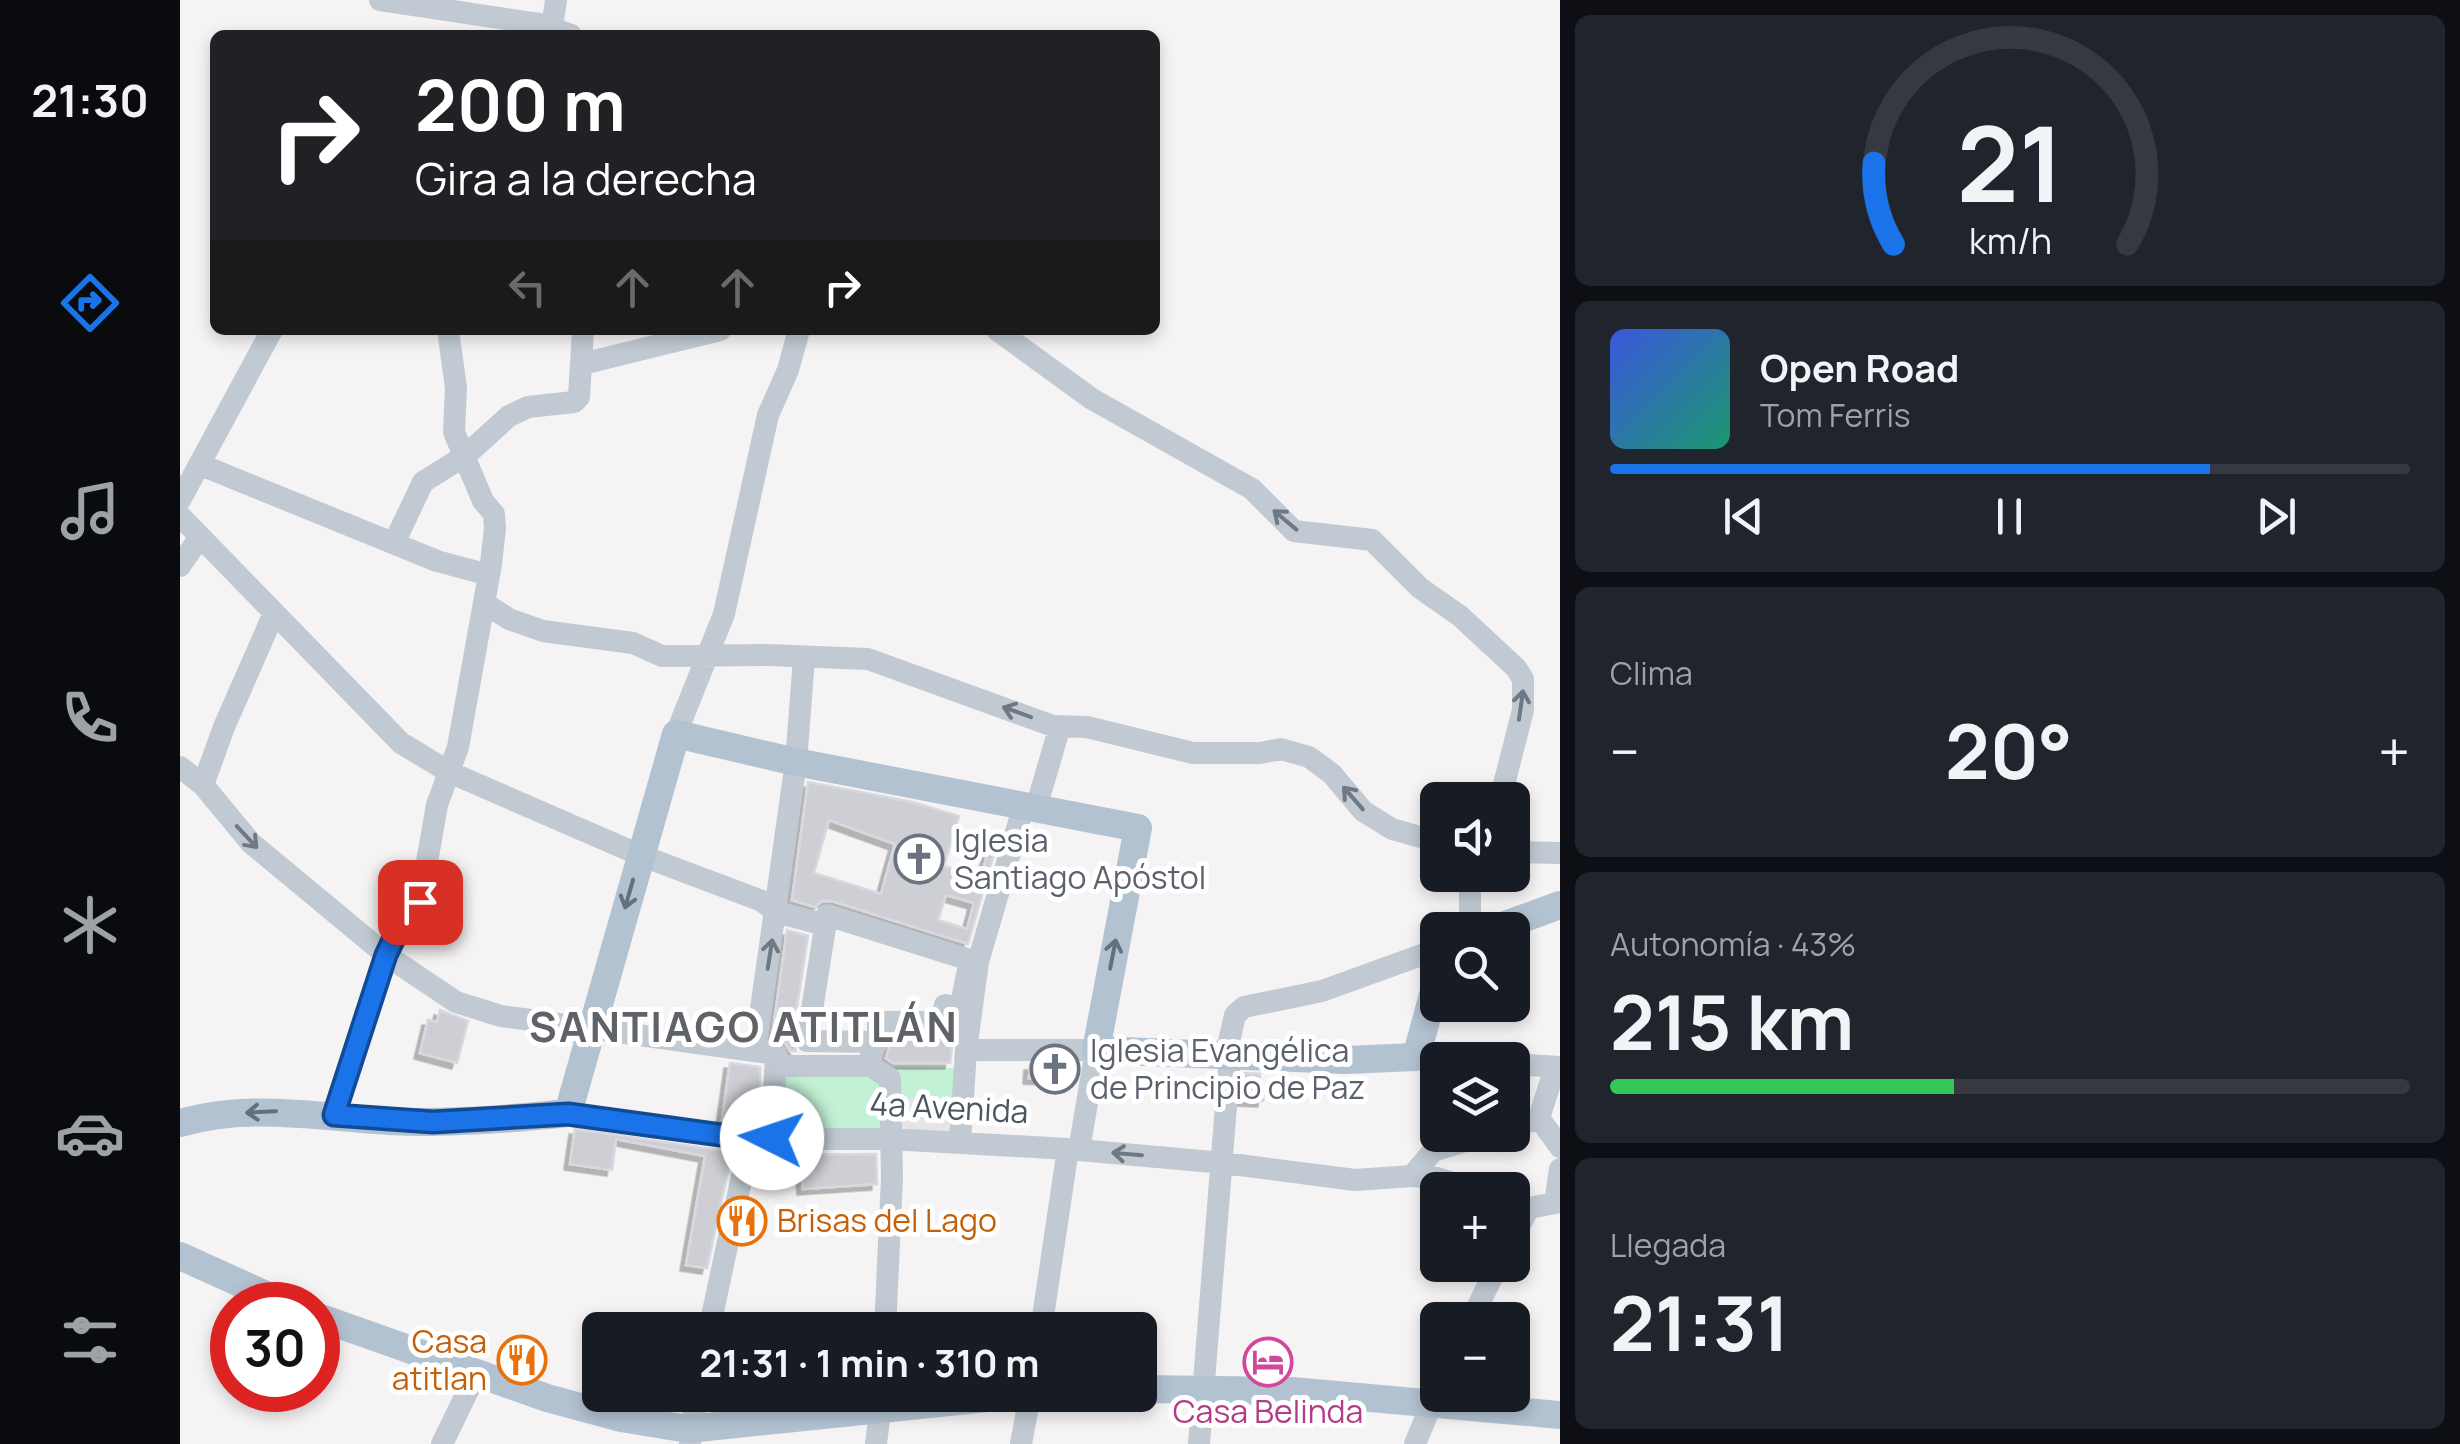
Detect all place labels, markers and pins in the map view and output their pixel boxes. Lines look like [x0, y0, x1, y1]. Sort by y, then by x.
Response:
place label: Iglesia Santiago Apóstol [954, 818, 1206, 899]
church icon: Iglesia Santiago Apóstol [893, 833, 945, 885]
pin [378, 860, 463, 945]
place label: Iglesia Evangélica de Principio de Paz [1090, 1028, 1365, 1109]
church icon: Iglesia Evangélica de Principio de Paz [1029, 1043, 1081, 1095]
restaurant icon: Brisas del Lago [716, 1195, 768, 1247]
place label: Brisas del Lago [777, 1198, 997, 1242]
place label: Casa atitlan [392, 1319, 487, 1400]
restaurant icon: Casa atitlan [496, 1334, 548, 1386]
hotel icon: Casa Belinda [1242, 1336, 1294, 1388]
place label: Casa Belinda [1173, 1389, 1363, 1433]

